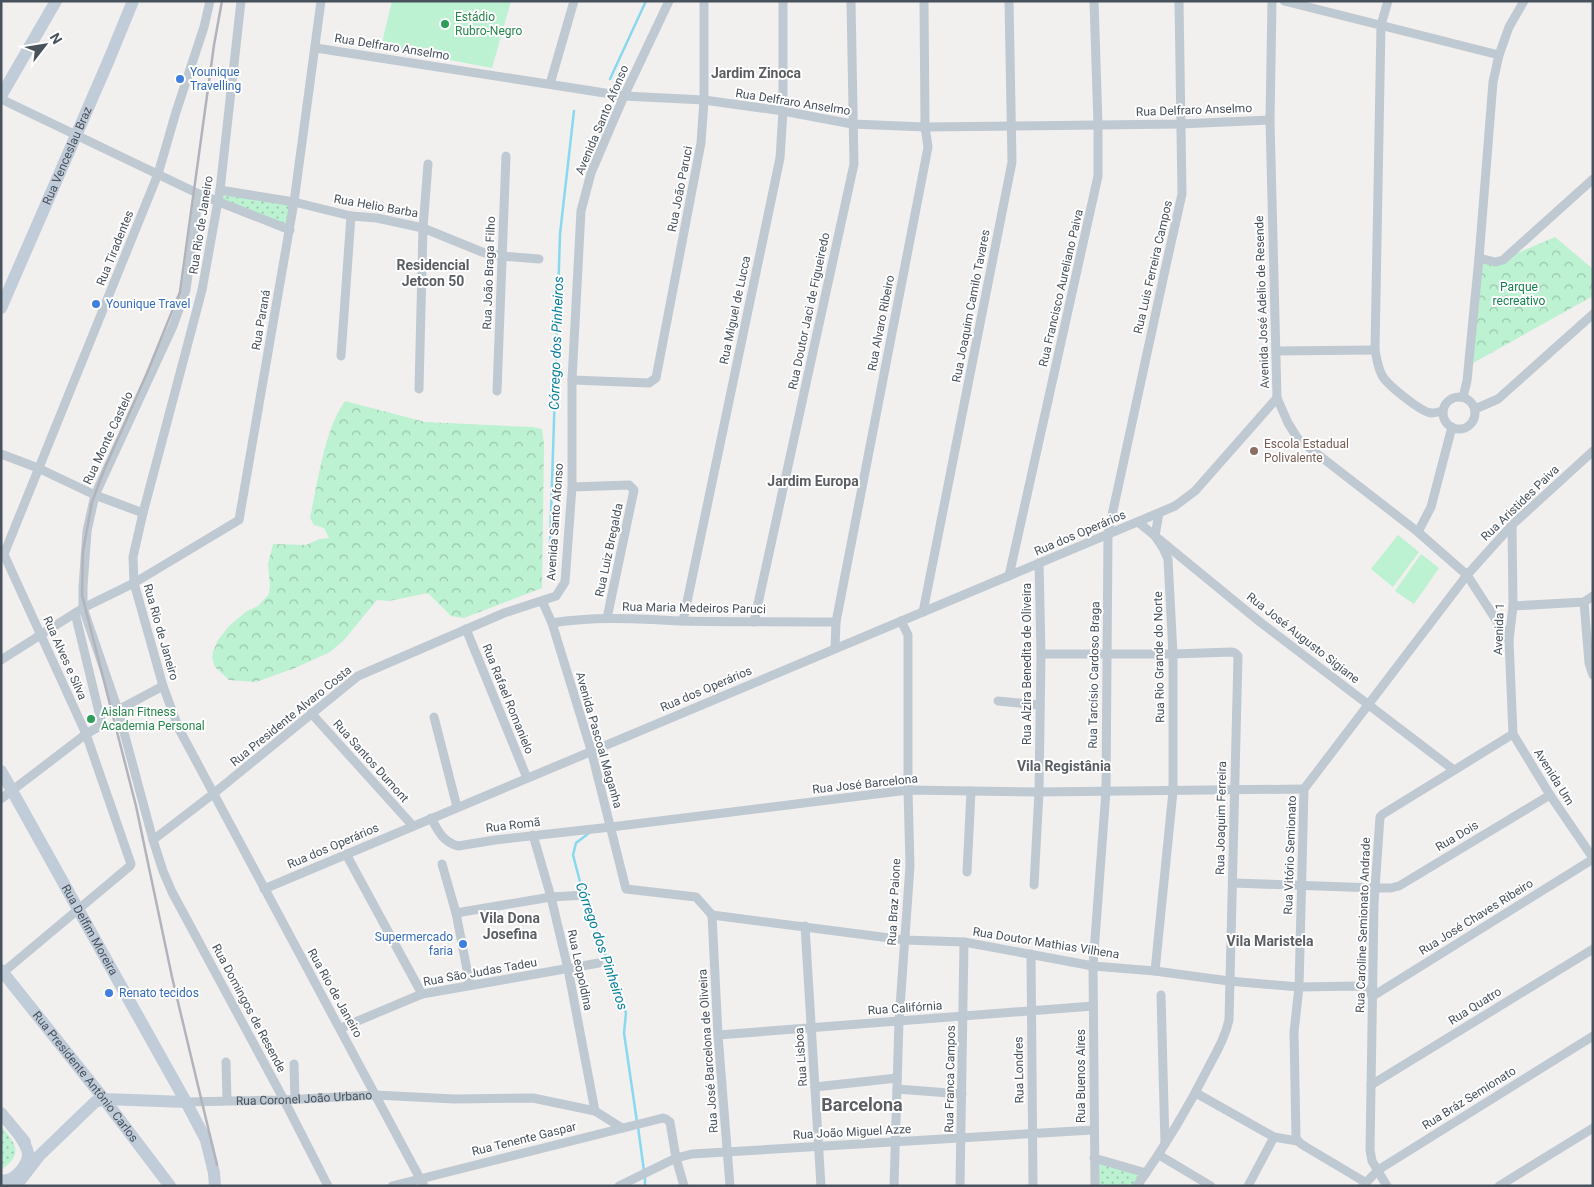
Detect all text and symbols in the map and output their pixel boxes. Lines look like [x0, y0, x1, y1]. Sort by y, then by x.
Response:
place label: Estádio Rubro-Negro [455, 10, 522, 38]
marker: Estádio Rubro-Negro [439, 18, 451, 30]
north arrow [20, 20, 70, 70]
text: N [47, 30, 66, 47]
street label: Rua Delfraro Anselmo [333, 31, 451, 63]
street label: Avenida Santo Afonso [573, 63, 632, 177]
place label: Younique Travelling [190, 65, 241, 93]
district label: Jardim Zinoca [711, 65, 802, 81]
marker: Younique Travelling [174, 73, 186, 85]
street label: Rua Delfraro Anselmo [734, 86, 852, 118]
street label: Rua Delfraro Anselmo [1136, 101, 1252, 119]
street label: Rua Venceslau Braz [40, 104, 95, 207]
street label: Rua João Paruci [665, 145, 695, 233]
street label: Rua Rio de Janeiro [186, 175, 216, 275]
street label: Rua Helio Barba [333, 192, 419, 220]
street label: Rua Luis Ferreira Campos [1131, 199, 1175, 335]
street label: Rua Tiradentes [94, 208, 136, 288]
street label: Rua Francisco Aureliano Paiva [1036, 208, 1086, 368]
street label: Avenida José Adelio de Resende [1252, 215, 1272, 389]
street label: Rua João Braga Filho [480, 216, 498, 330]
street label: Rua Joaquim Camilo Tavares [949, 228, 993, 384]
street label: Rua Doutor Jaci de Figueiredo [786, 231, 833, 391]
street label: Rua Miguel de Lucca [717, 254, 753, 366]
district label: Residencial Jetcon 50 [397, 257, 469, 289]
street label: Rua Alvaro Ribeiro [865, 274, 897, 372]
water label: Córrego dos Pinheiros [546, 276, 566, 410]
park label: Parque recreativo [1493, 280, 1546, 308]
street label: Rua Paraná [249, 289, 273, 351]
place label: Younique Travel [106, 297, 190, 311]
marker: Younique Travel [90, 298, 102, 310]
street label: Rua Monte Castelo [80, 389, 136, 487]
place label: Escola Estadual Polivalente [1264, 437, 1349, 465]
marker: Escola Estadual Polivalente [1248, 445, 1260, 457]
street label: Rua Aristides Paiva [1478, 462, 1562, 544]
street label: Avenida Santo Afonso [544, 463, 566, 581]
district label: Jardim Europa [767, 473, 859, 489]
street label: Rua Luiz Bregalda [592, 502, 626, 598]
street label: Rua dos Operários [1032, 507, 1128, 559]
street label: Rua Rio de Janeiro [141, 582, 181, 682]
street label: Rua Alzira Benedita de Oliveira [1020, 583, 1034, 745]
street label: Rua José Augusto Sigiane [1244, 590, 1362, 686]
street label: Rua Rio Grande do Norte [1151, 591, 1167, 723]
street label: Rua Maria Medeiros Paruci [622, 600, 766, 616]
street label: Rua Tarcísio Cardoso Braga [1086, 601, 1102, 749]
street label: Avenida 1 [1491, 603, 1507, 655]
street label: Rua Alves e Silva [40, 614, 90, 702]
street label: Rua Rafael Romanielo [480, 642, 537, 756]
street label: Rua Presidente Alvaro Costa [228, 663, 354, 769]
street label: Rua dos Operários [658, 663, 754, 715]
street label: Avenida Pascoal Maganha [573, 670, 625, 810]
place label: Aislan Fitness Academia Personal [101, 705, 205, 733]
marker: Aislan Fitness Academia Personal [85, 713, 97, 725]
street label: Rua Santos Dumont [330, 717, 412, 805]
street label: Avenida Um [1531, 746, 1577, 808]
district label: Vila Registânia [1017, 758, 1112, 774]
street label: Rua Joaquim Ferreira [1213, 761, 1229, 875]
street label: Rua José Barcelona [812, 771, 918, 797]
street label: Rua Vitório Semionato [1281, 795, 1299, 915]
street label: Rua Romã [485, 815, 541, 835]
street label: Rua Dois [1433, 818, 1481, 854]
street label: Rua dos Operários [285, 820, 381, 872]
street label: Rua Caroline Semionato Andrade [1353, 837, 1373, 1013]
street label: Rua Braz Paione [885, 858, 903, 946]
street label: Rua José Chaves Ribeiro [1416, 876, 1536, 958]
water label: Córrego dos Pinheiros [573, 880, 631, 1012]
street label: Rua Delfim Moreira [59, 882, 121, 978]
district label: Vila Dona Josefina [480, 910, 540, 942]
street label: Rua Doutor Mathias Vilhena [972, 924, 1120, 962]
street label: Rua Leopoldina [565, 928, 595, 1012]
place label: Supermercado faria [375, 930, 453, 958]
district label: Vila Maristela [1227, 933, 1314, 949]
marker: Supermercado faria [457, 938, 469, 950]
street label: Rua Domingos de Resende [209, 941, 289, 1075]
street label: Rua Rio de Janeiro [305, 946, 365, 1040]
street label: Rua São Judas Tadeu [422, 955, 538, 989]
street label: Rua José Barcelona de Oliveira [695, 968, 721, 1134]
street label: Rua Quatro [1446, 984, 1504, 1028]
place label: Renato tecidos [119, 986, 199, 1000]
marker: Renato tecidos [103, 987, 115, 999]
street label: Rua Califórnia [867, 998, 943, 1018]
street label: Rua Presidente Antônio Carlos [30, 1008, 141, 1145]
street label: Rua Franca Campos [942, 1025, 958, 1133]
street label: Rua Lisboa [792, 1027, 810, 1087]
street label: Rua Buenos Aires [1074, 1029, 1088, 1123]
street label: Rua Londres [1011, 1037, 1027, 1103]
street label: Rua Bráz Semionato [1420, 1063, 1519, 1133]
street label: Rua Coronel João Urbano [236, 1088, 373, 1108]
district label: Barcelona [821, 1094, 903, 1115]
street label: Rua Tenente Gaspar [470, 1119, 578, 1159]
street label: Rua João Miguel Azze [793, 1122, 911, 1142]

